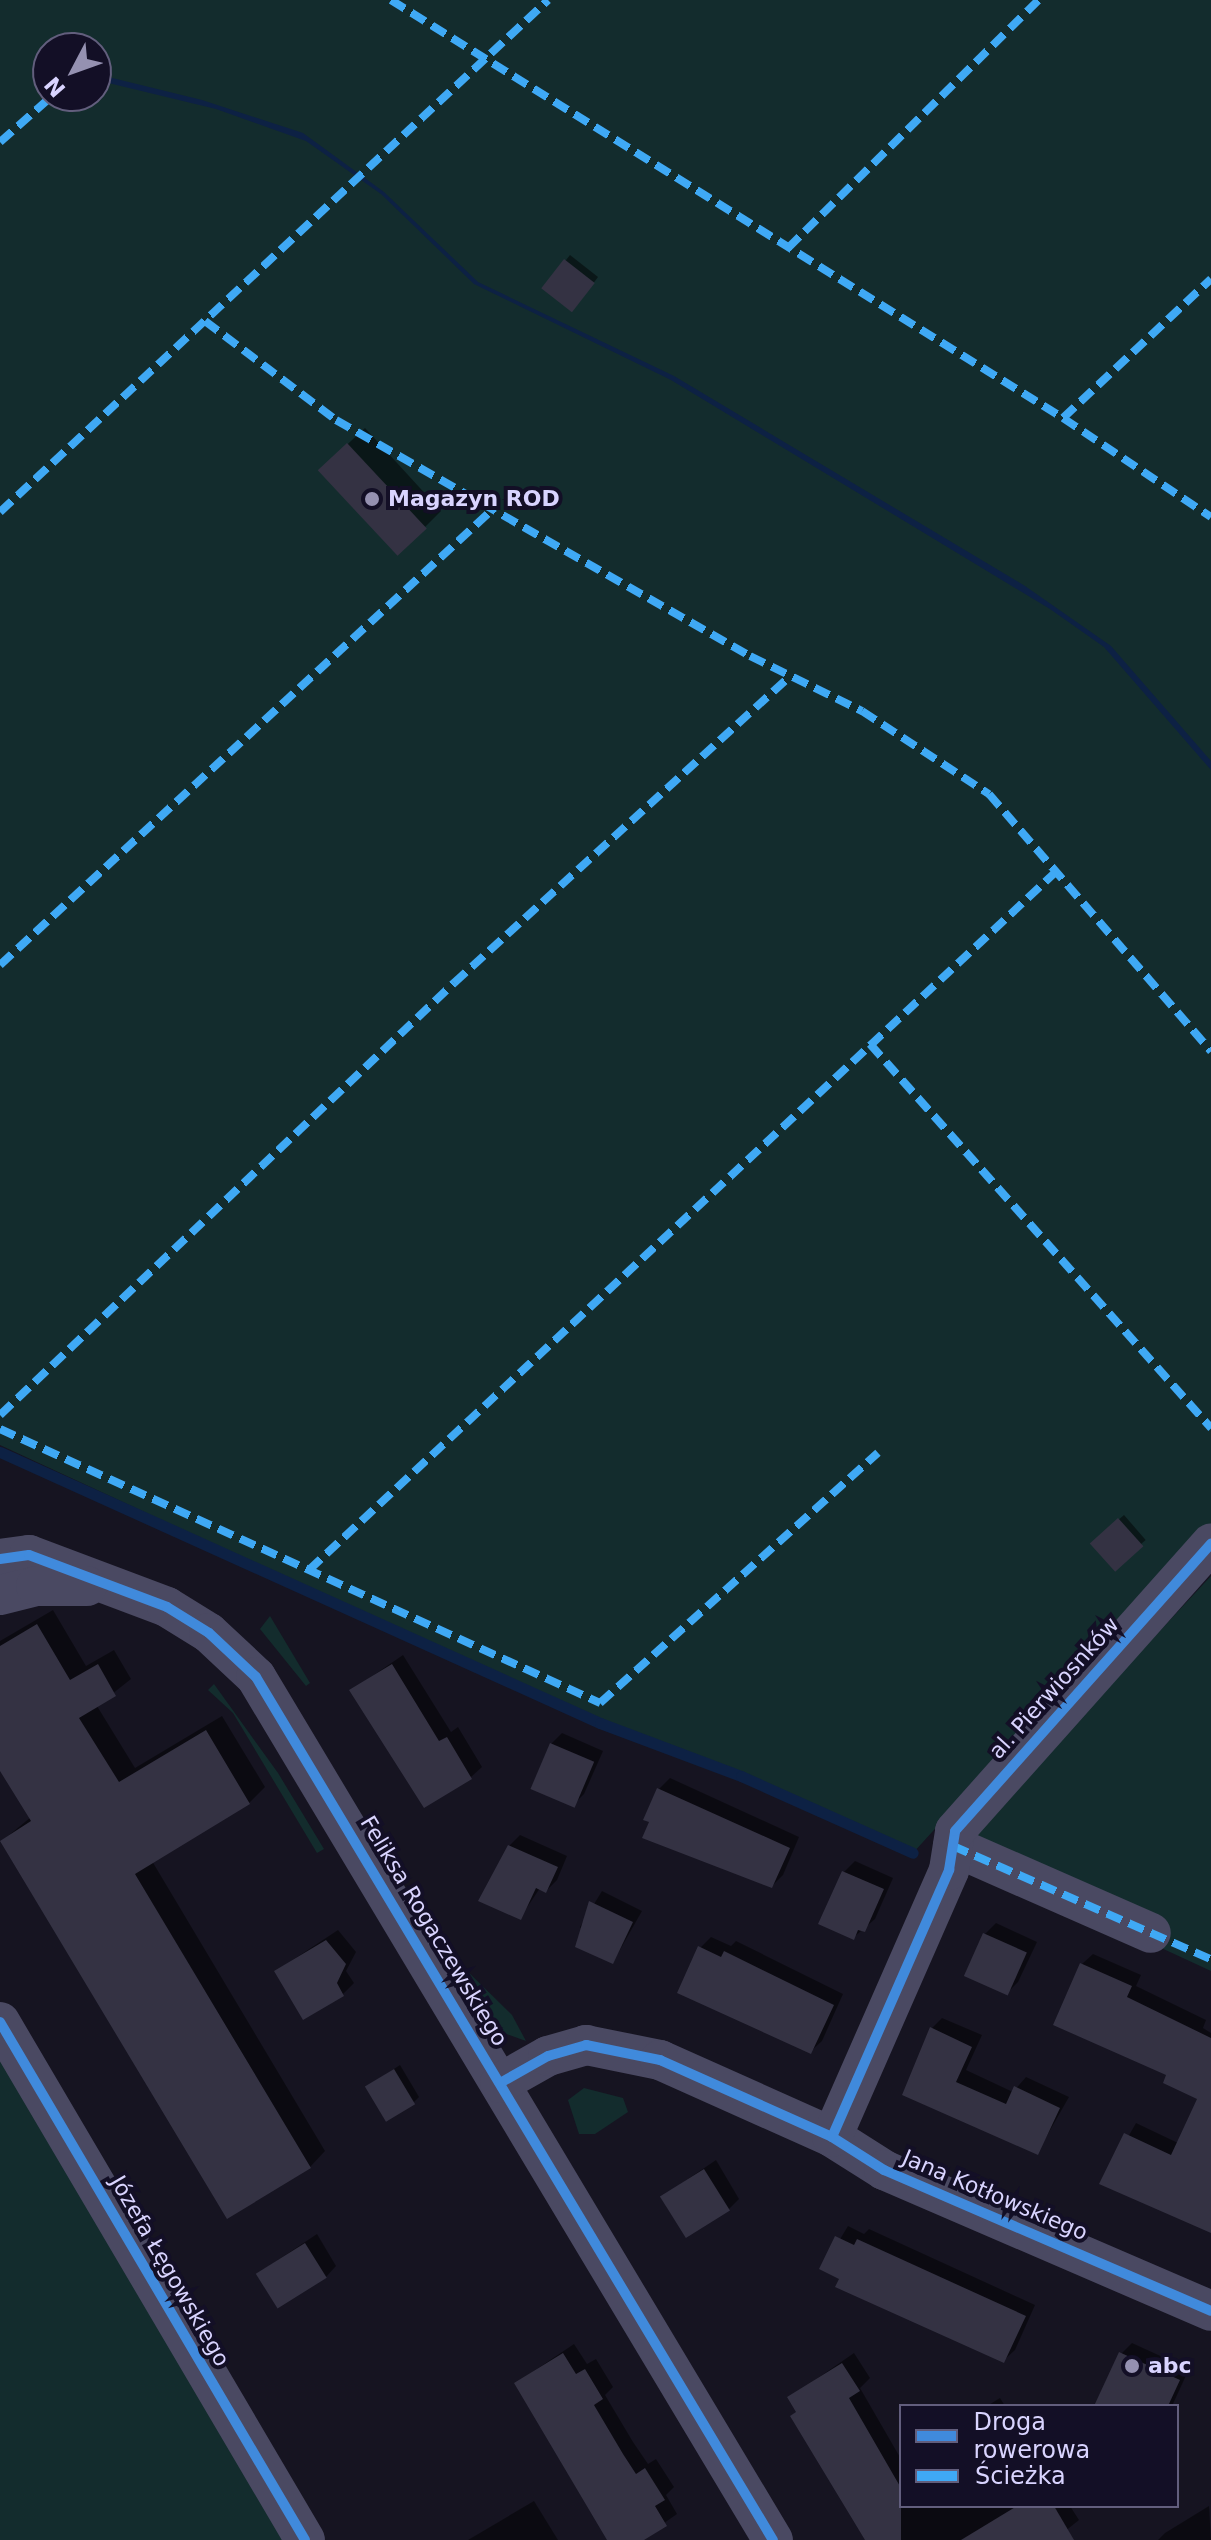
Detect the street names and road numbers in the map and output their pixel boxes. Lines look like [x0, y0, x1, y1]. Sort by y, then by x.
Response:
street label: al. Pierwiosnków [983, 1612, 1125, 1764]
street label: Feliksa Rogaczewskiego [355, 1811, 513, 2051]
street label: Jana Kotłowskiego [898, 2144, 1092, 2246]
street label: Józefa Łęgowskiego [105, 2171, 235, 2371]

